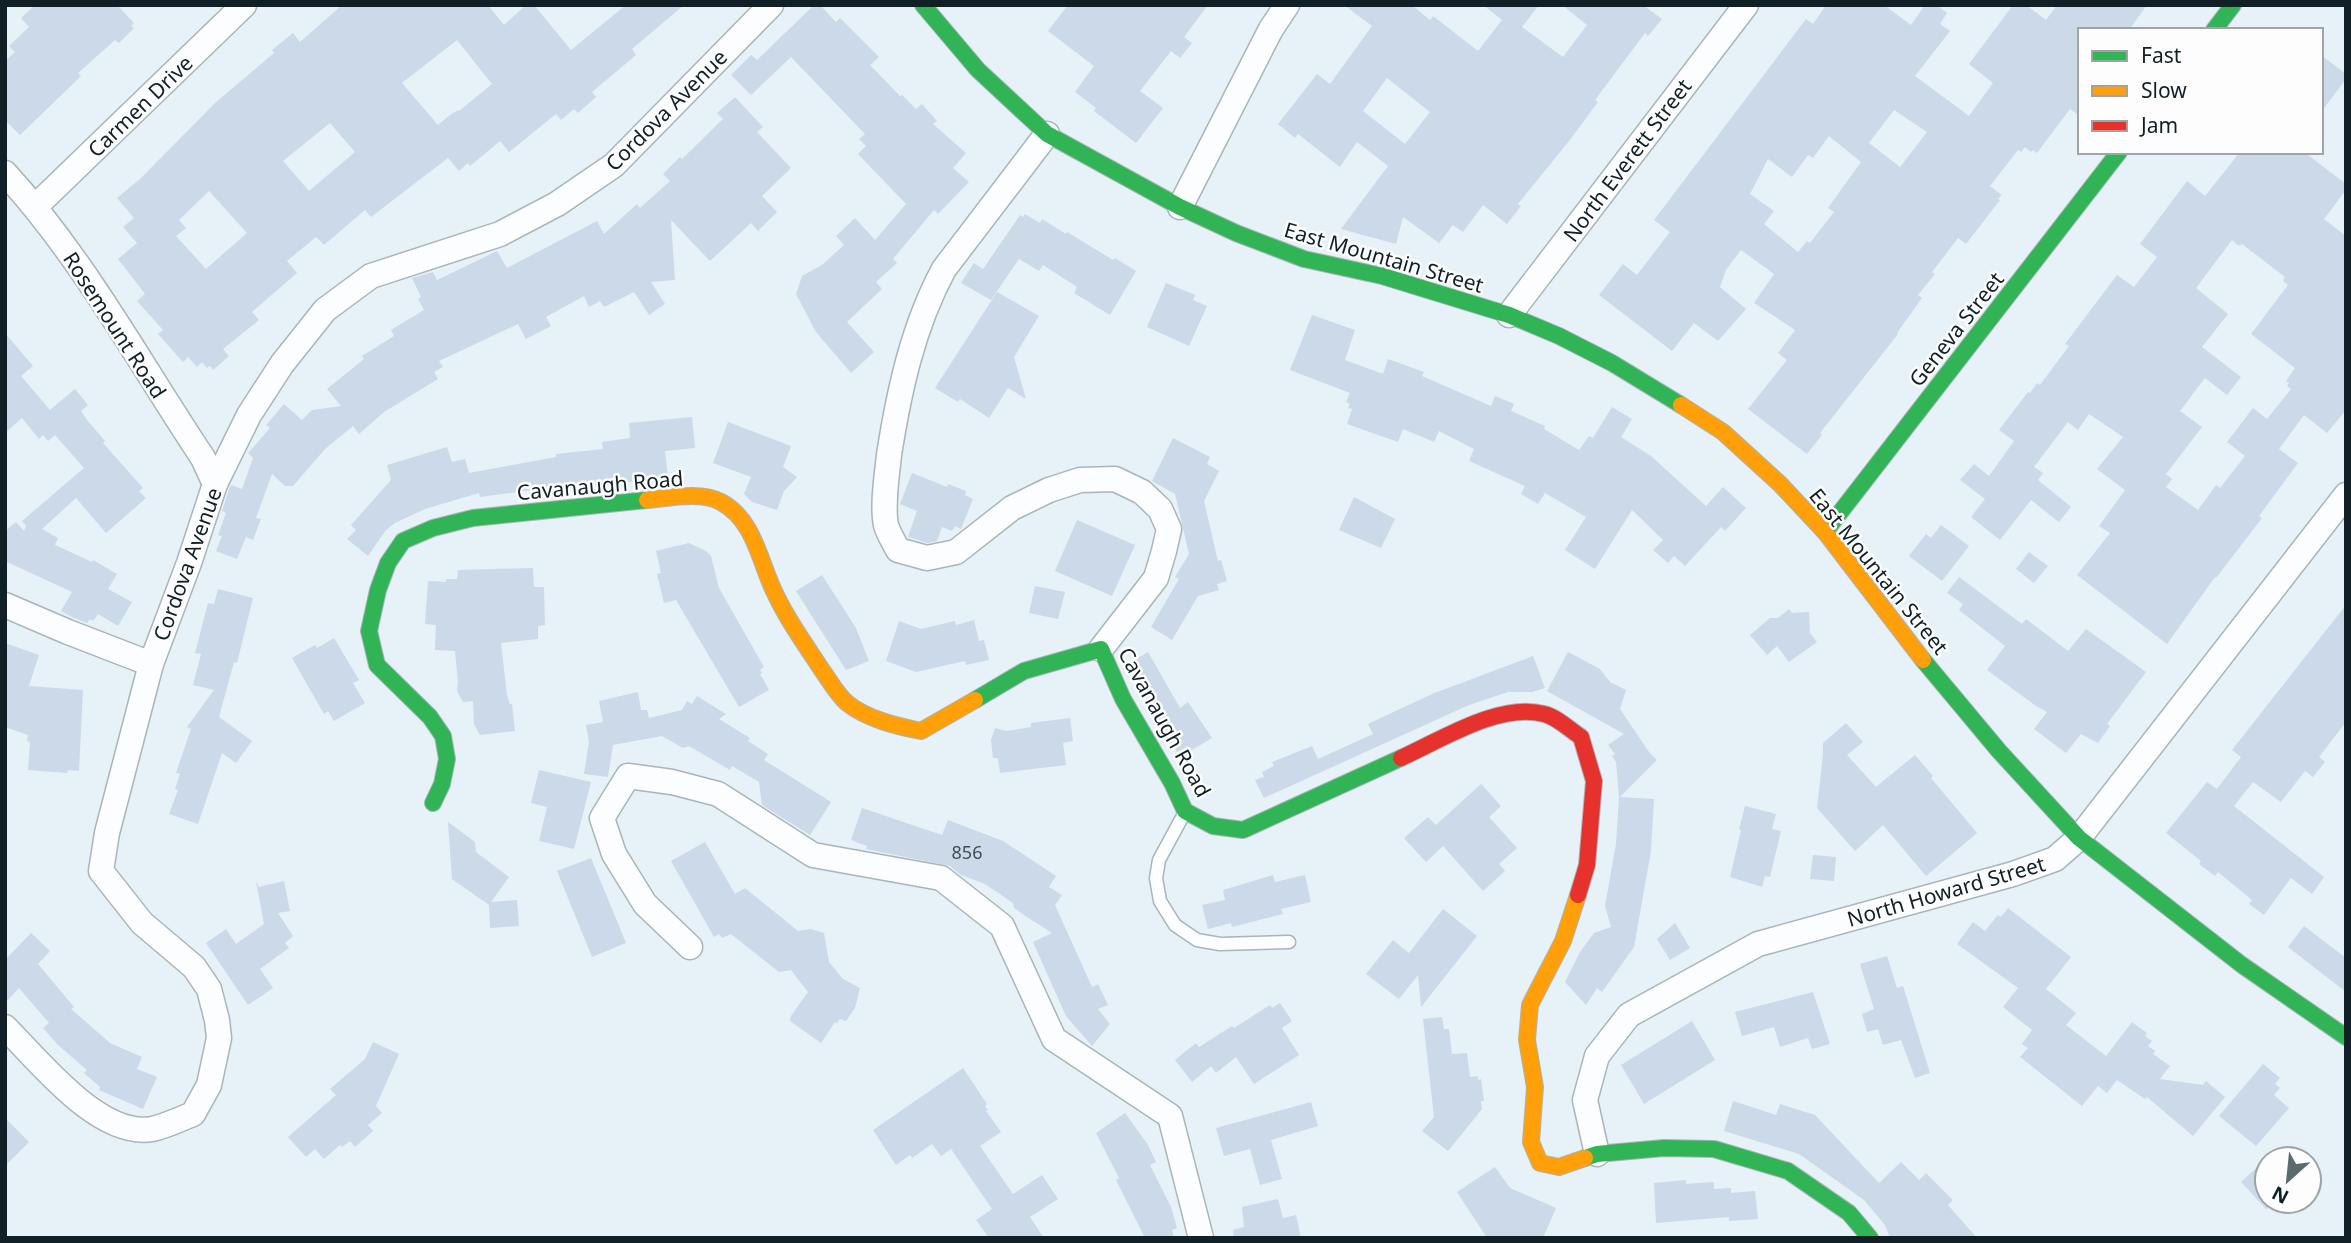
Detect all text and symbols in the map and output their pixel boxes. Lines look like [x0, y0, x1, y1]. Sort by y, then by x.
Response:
legend [2078, 28, 2323, 154]
text: Fast [2141, 41, 2182, 69]
street label: Cordova Avenue [599, 43, 733, 177]
street label: Carmen Drive [82, 49, 198, 163]
street label: North Everett Street [1557, 73, 1698, 247]
text: Slow [2141, 76, 2187, 104]
text: Jam [2139, 111, 2178, 139]
street label: East Mountain Street [1281, 215, 1487, 299]
street label: Rosemount Road [57, 246, 173, 404]
street label: Geneva Street [1902, 266, 2010, 392]
street label: Cavanaugh Road [516, 464, 684, 506]
street label: East Mountain Street [1803, 482, 1955, 660]
street label: Cordova Avenue [146, 484, 228, 644]
street label: Cavanaugh Road [1112, 642, 1218, 802]
house number: 856 [952, 840, 982, 864]
street label: North Howard Street [1844, 849, 2049, 933]
north arrow [2253, 1145, 2323, 1215]
text: N [2267, 1180, 2293, 1210]

